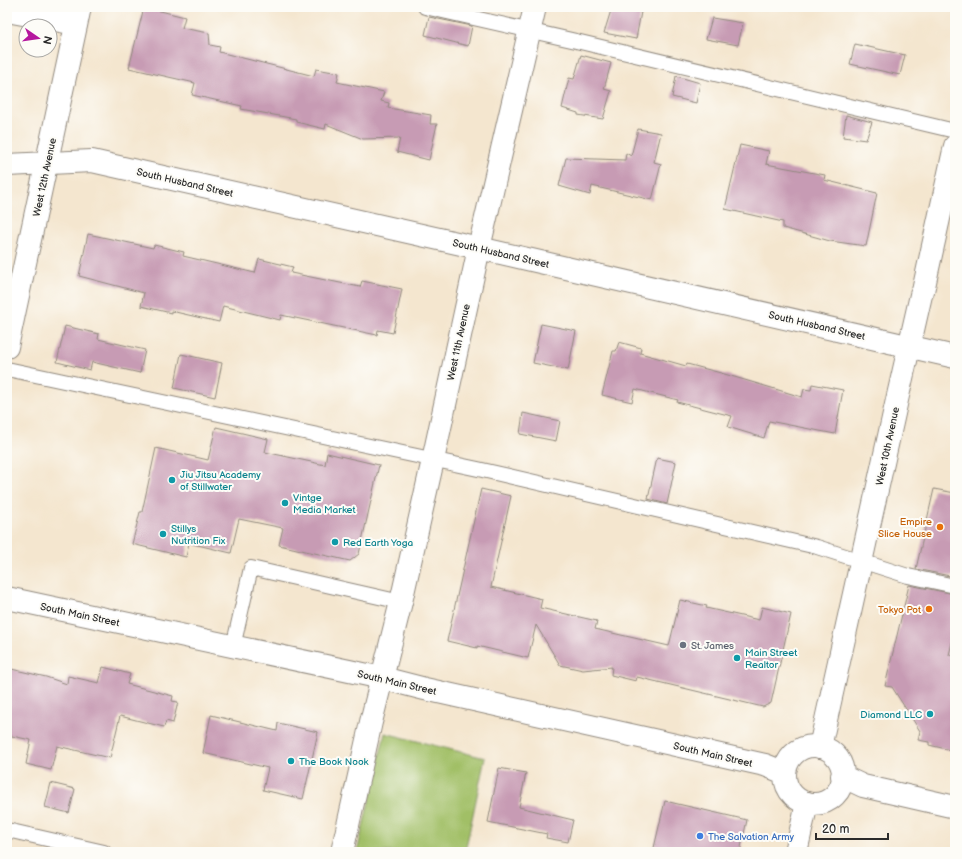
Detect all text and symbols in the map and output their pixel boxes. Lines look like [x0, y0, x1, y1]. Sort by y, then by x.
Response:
north arrow [18, 18, 58, 58]
text: N [40, 35, 55, 46]
street label: West 12th Avenue [31, 137, 59, 218]
street label: South Husband Street [135, 166, 234, 200]
street label: South Husband Street [451, 237, 550, 271]
street label: West 11th Avenue [445, 303, 473, 382]
street label: South Husband Street [767, 309, 866, 343]
street label: West 10th Avenue [874, 406, 902, 486]
place label: Jiu Jitsu Academy of Stillwater [180, 469, 261, 493]
marker: Jiu Jitsu Academy of Stillwater [167, 475, 177, 485]
place label: Vintge Media Market [293, 492, 356, 516]
marker: Vintge Media Market [280, 498, 290, 508]
place label: Empire Slice House [878, 516, 932, 540]
marker: Empire Slice House [935, 522, 945, 532]
place label: Stillys Nutrition Fix [171, 523, 226, 547]
marker: Stillys Nutrition Fix [158, 529, 168, 539]
marker: Red Earth Yoga [330, 537, 340, 547]
place label: Red Earth Yoga [343, 537, 414, 549]
street label: South Main Street [39, 601, 121, 629]
place label: Tokyo Pot [878, 604, 921, 616]
marker: Tokyo Pot [924, 604, 934, 614]
marker: St. James [678, 640, 688, 650]
place label: St. James [691, 640, 734, 652]
place label: Main Street Realtor [745, 647, 797, 671]
marker: Main Street Realtor [732, 653, 742, 663]
street label: South Main Street [356, 668, 437, 698]
place label: Diamond LLC [860, 709, 922, 721]
marker: Diamond LLC [925, 709, 935, 719]
street label: South Main Street [672, 740, 753, 770]
marker: The Book Nook [286, 756, 296, 766]
place label: The Book Nook [299, 756, 369, 768]
scale bar [816, 815, 888, 841]
text: 20 m [822, 822, 849, 837]
marker: The Salvation Army [695, 831, 705, 841]
place label: The Salvation Army [708, 831, 794, 843]

